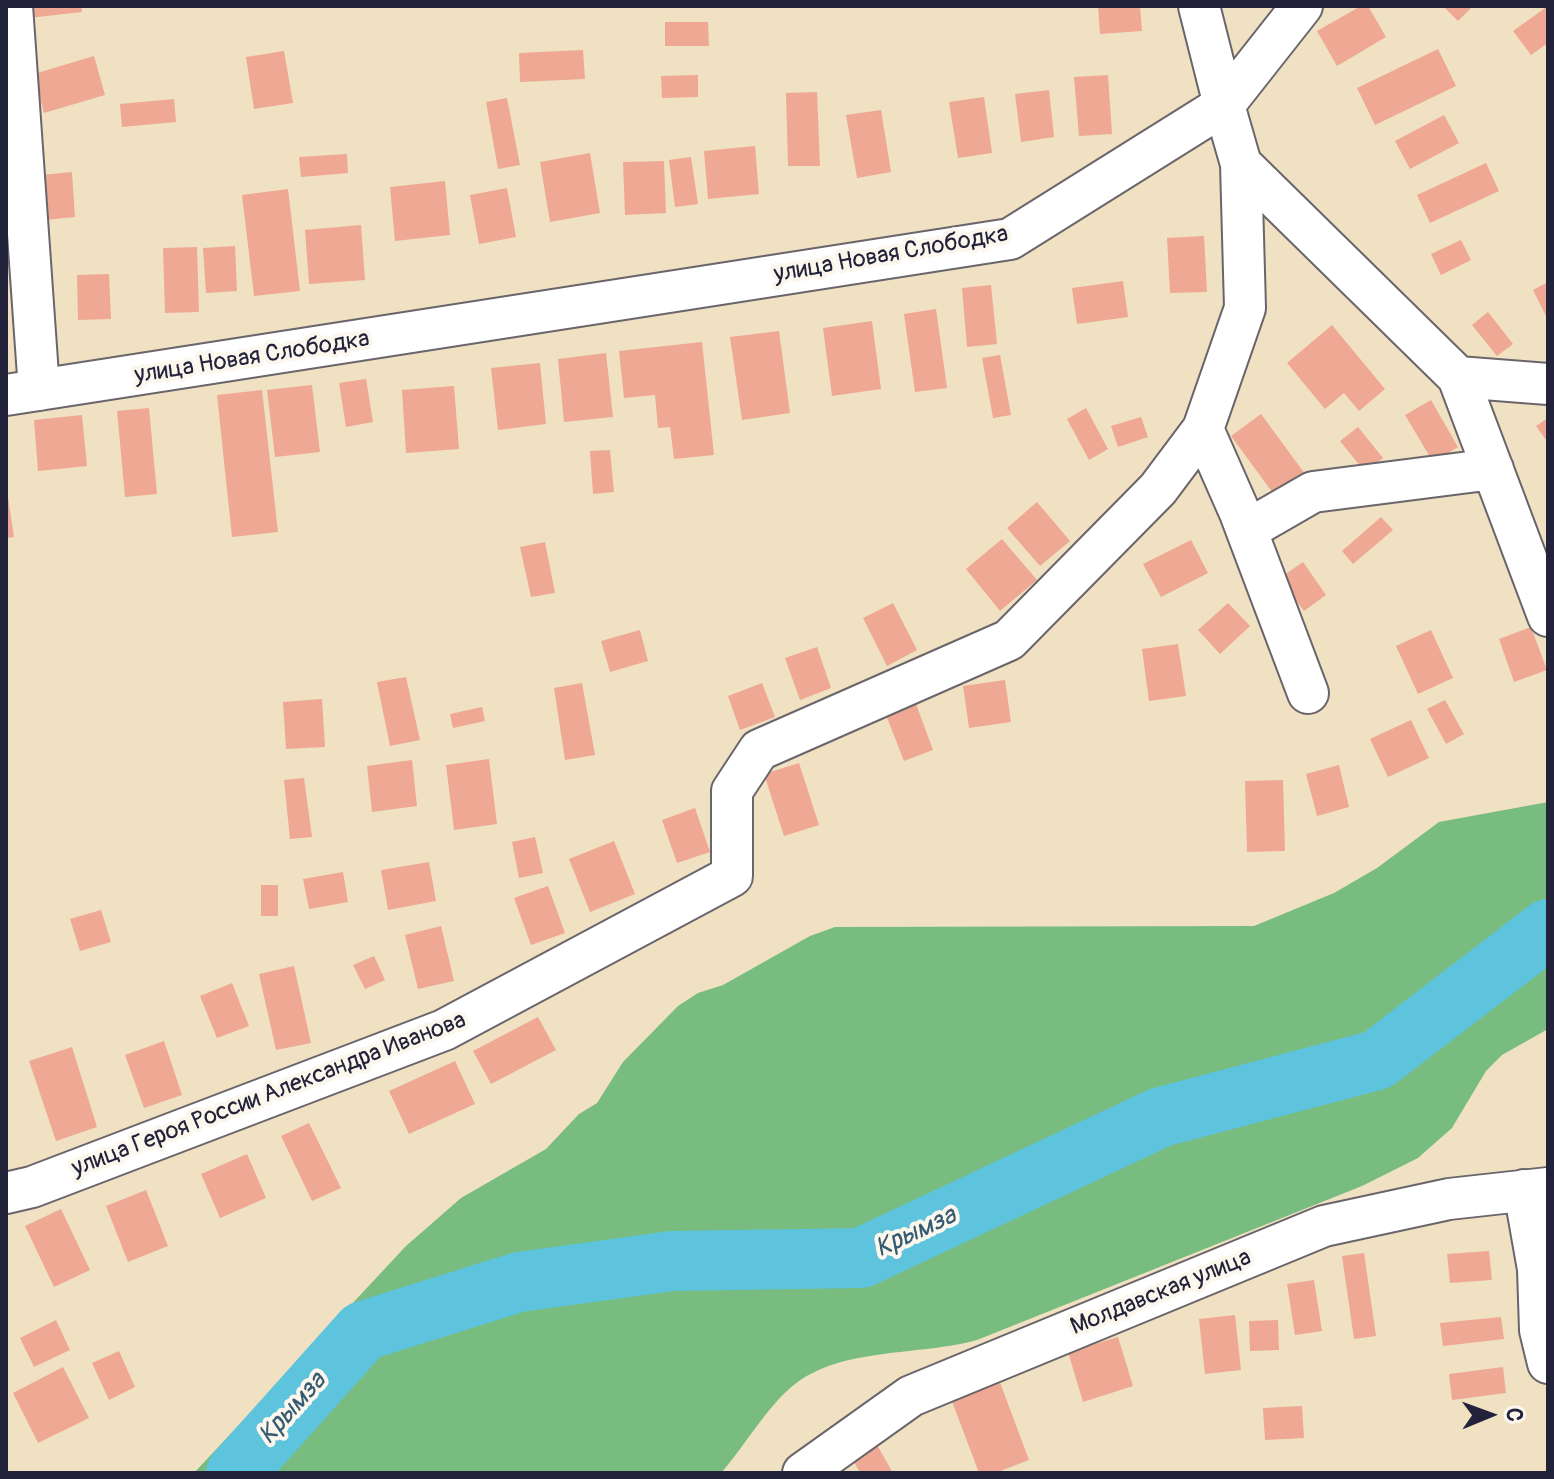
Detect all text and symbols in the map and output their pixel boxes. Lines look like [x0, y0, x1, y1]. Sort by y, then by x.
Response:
street label: улица Новая Слободка [772, 220, 1010, 290]
street label: улица Новая Слободка [132, 325, 372, 391]
street label: улица Героя России Александра Иванова [68, 1006, 470, 1184]
water label: Крымза [871, 1201, 961, 1265]
street label: Молдавская улица [1067, 1244, 1255, 1342]
water label: Крымза [253, 1367, 333, 1451]
north arrow [1450, 1375, 1530, 1455]
text: С [1500, 1408, 1528, 1422]

